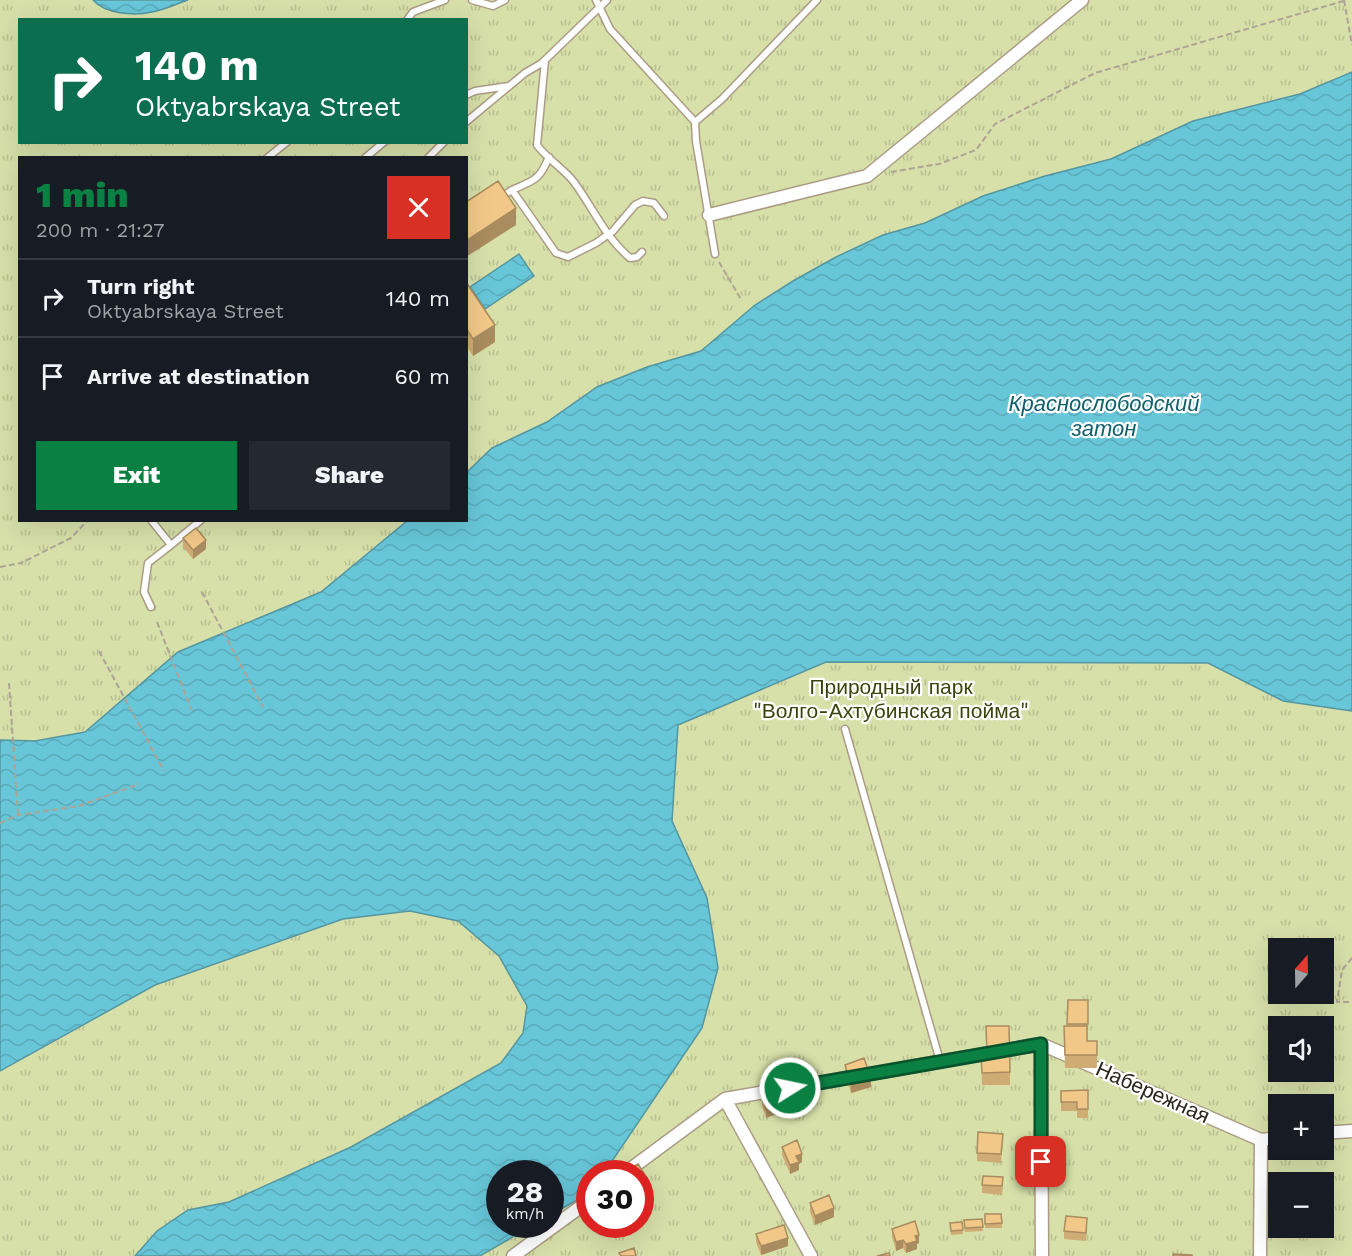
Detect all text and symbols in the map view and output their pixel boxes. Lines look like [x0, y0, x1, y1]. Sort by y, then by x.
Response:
text: 140 m [135, 41, 259, 90]
icon: right [36, 42, 114, 120]
text: Oktyabrskaya Street [135, 91, 400, 123]
text: 1 min [36, 174, 129, 216]
button: close [387, 176, 450, 239]
text: 200 m · 21:27 [36, 218, 164, 242]
text: Turn right [87, 274, 194, 299]
icon: right [36, 282, 69, 315]
text: 140 m [386, 286, 450, 311]
text: Oktyabrskaya Street [87, 299, 284, 323]
icon: arrive [36, 360, 69, 393]
text: Arrive at destination [87, 364, 310, 389]
text: 60 m [394, 364, 450, 389]
water label: Краснослободский затон [1008, 391, 1200, 441]
button: Exit [36, 441, 237, 510]
button: Share [249, 441, 450, 510]
park label: Природный парк "Волго-Ахтубинская пойма" [753, 674, 1029, 723]
north arrow [1268, 938, 1334, 1004]
map controls [1268, 938, 1334, 1238]
button: sound [1268, 1016, 1334, 1082]
position arrow [758, 1056, 822, 1120]
street label: Набережная [1092, 1056, 1214, 1128]
button: + [1268, 1094, 1334, 1160]
pin [1015, 1136, 1066, 1187]
icon: arrive [1024, 1145, 1057, 1178]
speed limit sign: 30 [576, 1160, 654, 1238]
button: − [1268, 1172, 1334, 1238]
text: 28 [507, 1174, 543, 1209]
text: km/h [506, 1205, 544, 1223]

